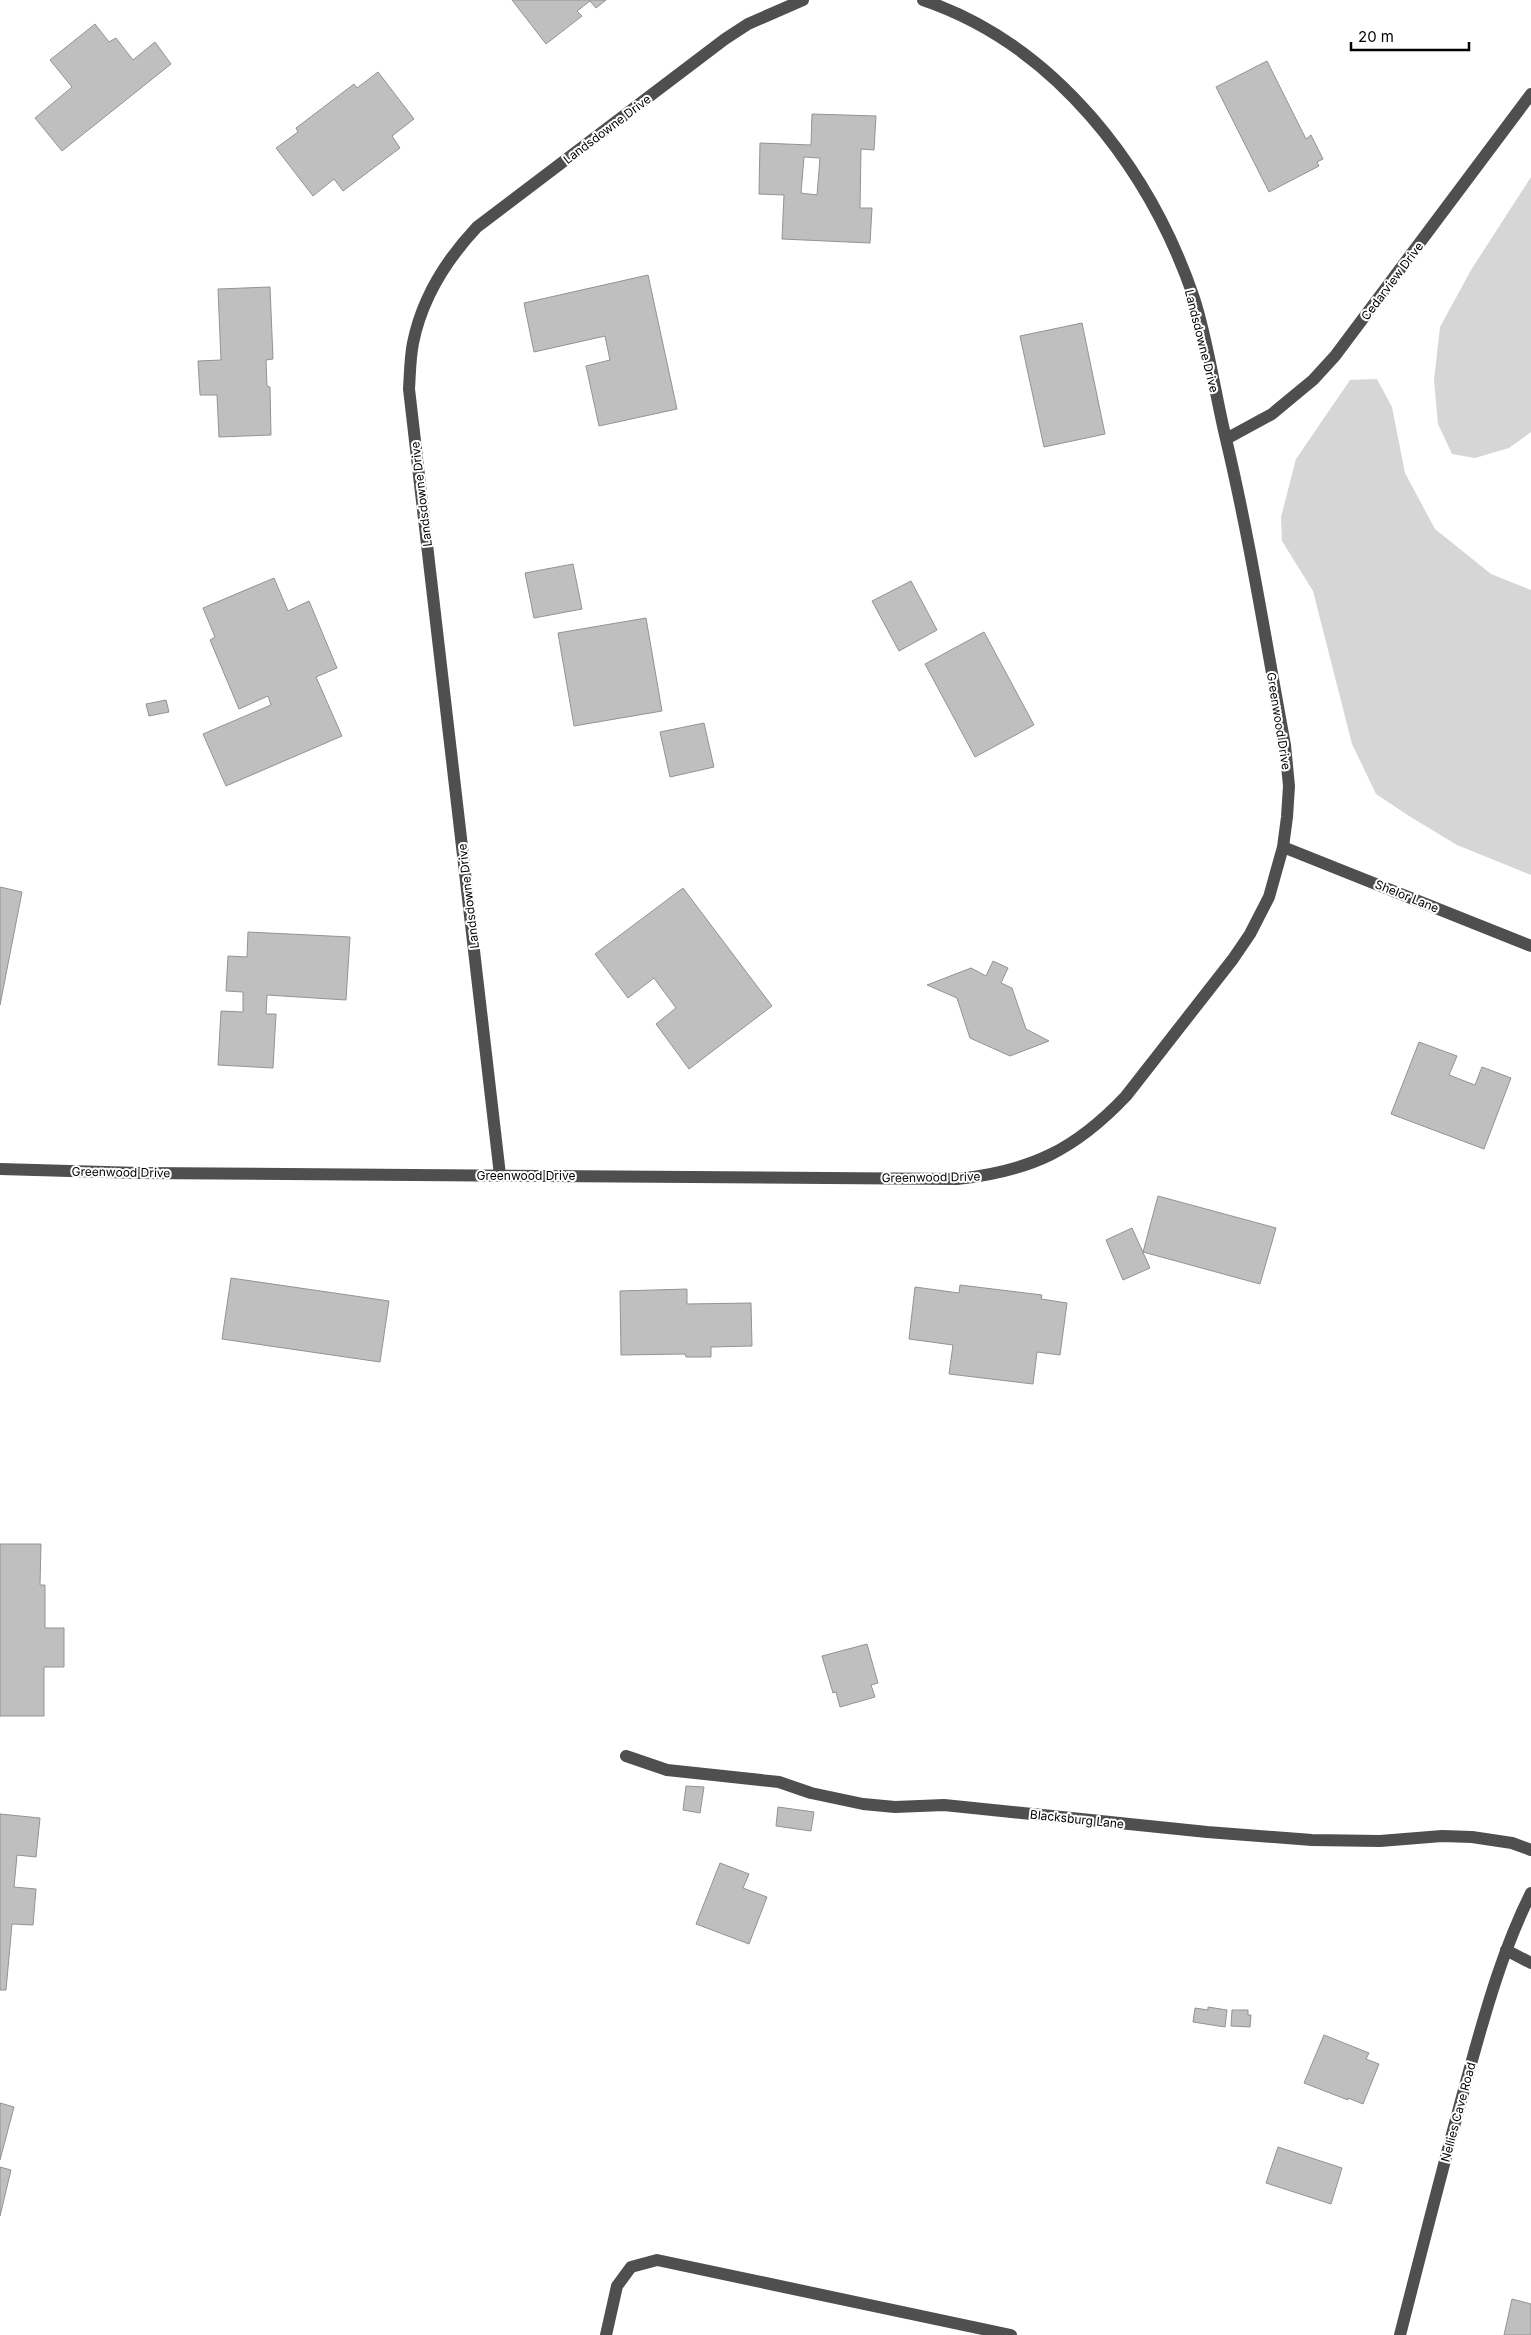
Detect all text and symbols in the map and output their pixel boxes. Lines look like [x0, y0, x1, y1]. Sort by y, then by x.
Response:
scale bar [1351, 20, 1468, 52]
text: 20 m [1358, 27, 1394, 46]
street label: Landsdowne Drive [560, 91, 654, 167]
street label: Cedarview Drive [1358, 239, 1426, 323]
street label: Landsdowne Drive [1182, 288, 1222, 394]
street label: Landsdowne Drive [407, 441, 435, 547]
street label: Greenwood Drive [1264, 671, 1294, 771]
street label: Landsdowne Drive [454, 843, 482, 949]
street label: Shelor Lane [1373, 876, 1441, 916]
street label: Greenwood Drive [71, 1164, 171, 1180]
street label: Greenwood Drive [477, 1168, 575, 1183]
street label: Greenwood Drive [881, 1169, 981, 1185]
street label: Blacksburg Lane [1029, 1807, 1125, 1831]
street label: Nellies Cave Road [1437, 2060, 1479, 2164]

